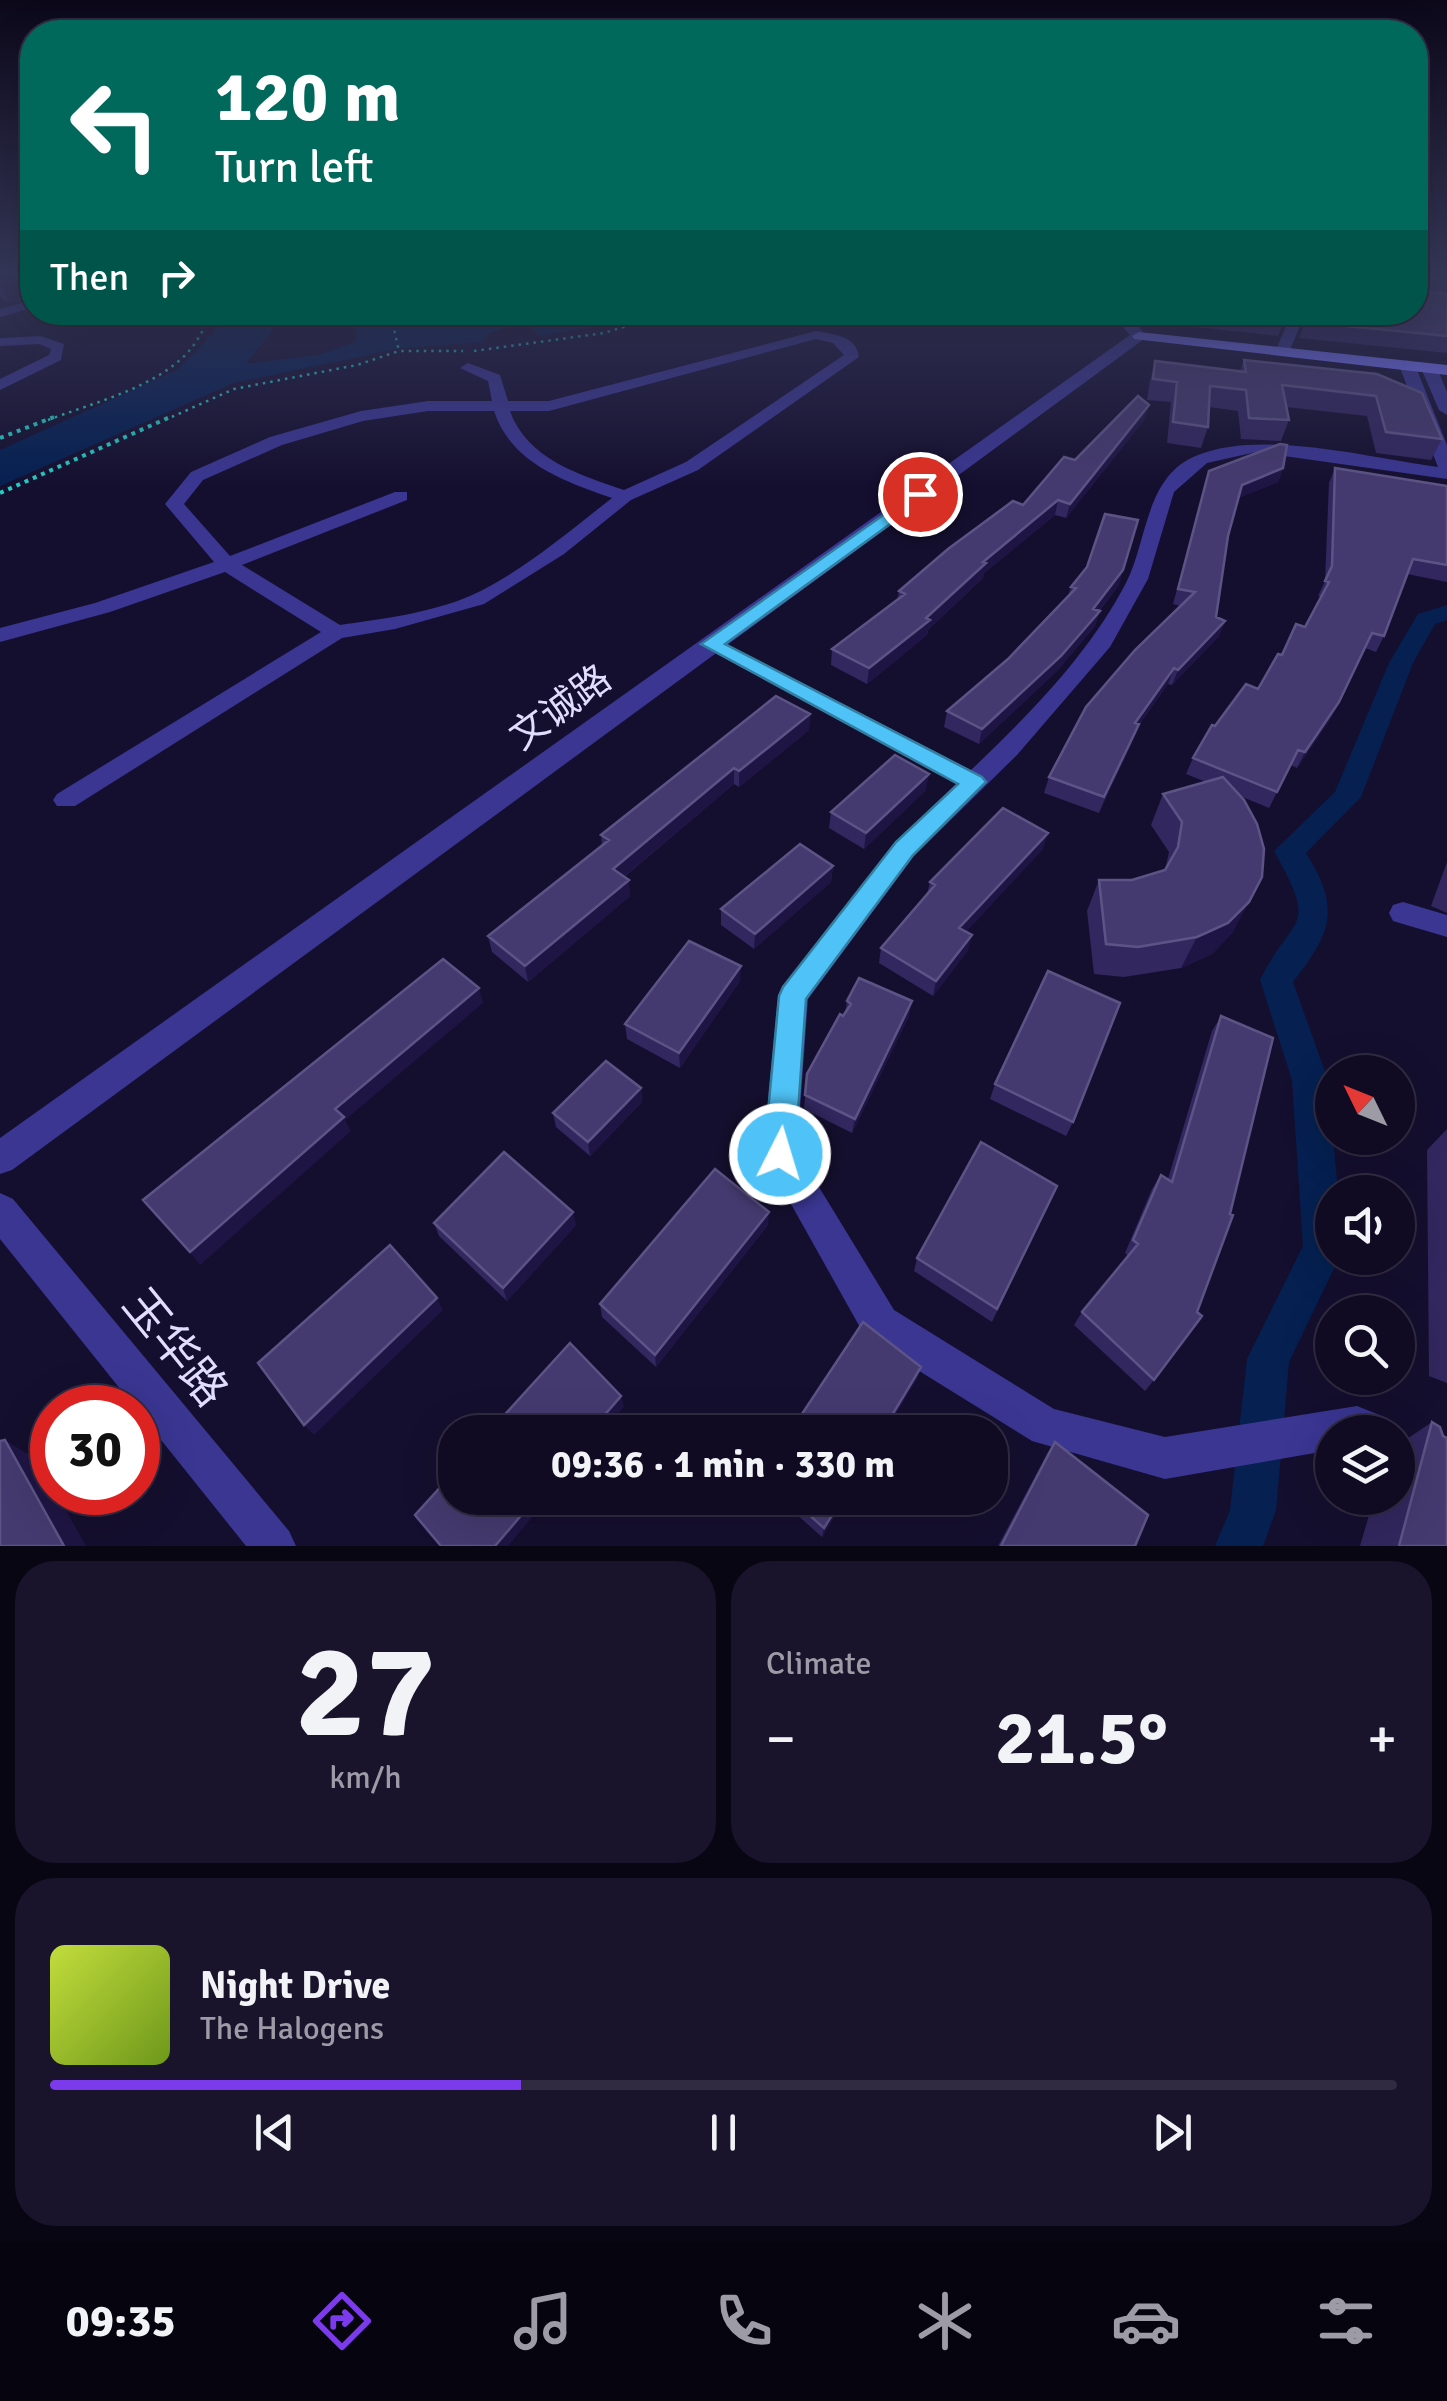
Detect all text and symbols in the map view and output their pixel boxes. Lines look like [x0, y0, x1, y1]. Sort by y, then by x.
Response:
text: 120 m [215, 54, 400, 140]
icon: left [50, 60, 180, 190]
text: Turn left [215, 140, 374, 195]
icon: right [149, 250, 204, 305]
text: Then [50, 254, 129, 301]
pin [878, 452, 963, 537]
icon: arrive [893, 467, 948, 522]
street label: 文诚路 [500, 655, 620, 760]
north arrow [1315, 1055, 1415, 1155]
map controls [1315, 1055, 1415, 1515]
position arrow [728, 1102, 832, 1206]
button: sound [1315, 1175, 1415, 1275]
street label: 玉华路 [111, 1278, 239, 1418]
button: search [1315, 1295, 1415, 1395]
speed limit sign: 30 [30, 1385, 160, 1515]
button: layers [1315, 1415, 1415, 1515]
text: 09:36 · 1 min · 330 m [551, 1441, 895, 1488]
text: 27 [295, 1613, 436, 1773]
text: Climate [766, 1644, 872, 1683]
text: 21.5° [995, 1692, 1168, 1785]
text: − [766, 1705, 796, 1773]
text: + [1367, 1705, 1397, 1773]
text: km/h [329, 1758, 402, 1797]
text: Night Drive [200, 1962, 390, 2009]
text: The Halogens [200, 2009, 384, 2048]
icon: previous [247, 2105, 302, 2160]
icon: pause [696, 2105, 751, 2160]
icon: next [1145, 2105, 1200, 2160]
icon: directions [307, 2286, 377, 2356]
icon: music [508, 2286, 578, 2356]
icon: phone [709, 2286, 779, 2356]
icon: climate [910, 2286, 980, 2356]
icon: car [1111, 2286, 1181, 2356]
icon: filters [1311, 2286, 1381, 2356]
text: 09:35 [65, 2294, 176, 2349]

